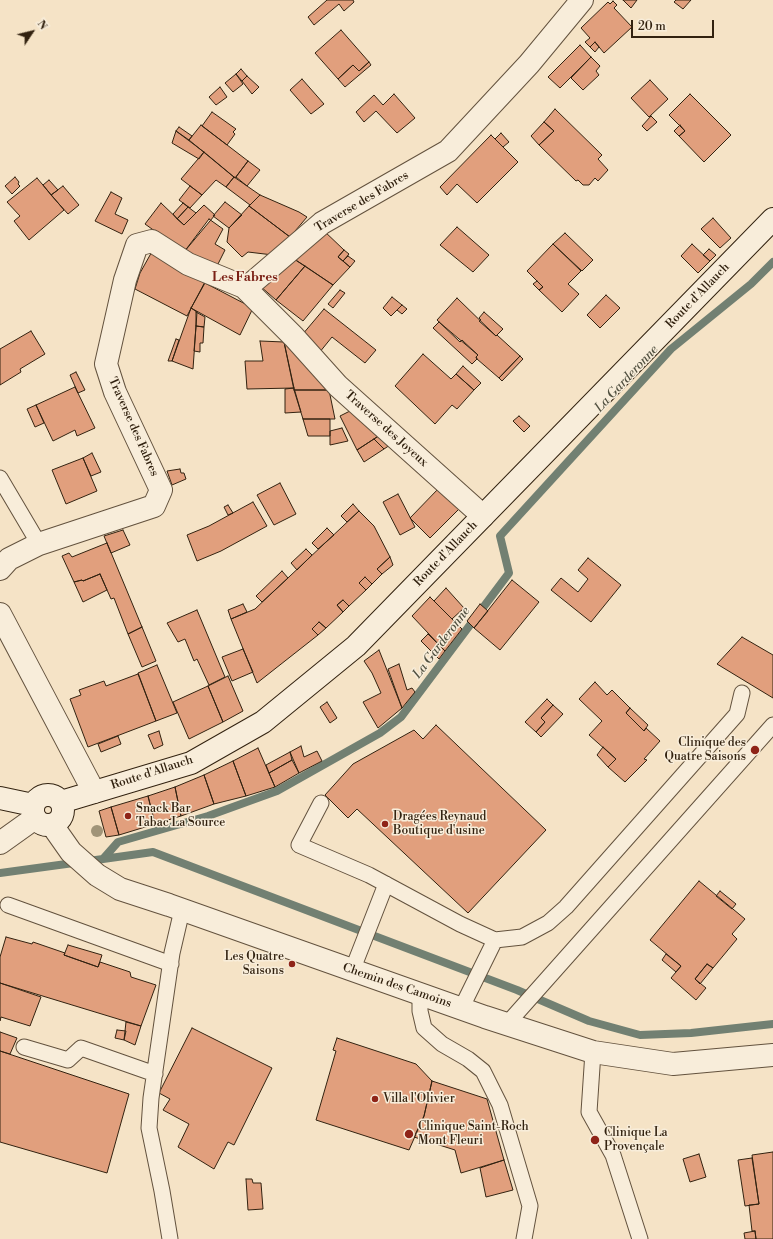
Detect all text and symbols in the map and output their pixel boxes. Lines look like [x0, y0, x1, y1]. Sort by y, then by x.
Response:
north arrow [12, 12, 52, 52]
scale bar [633, 12, 716, 38]
text: N [34, 18, 50, 33]
text: 20 m [638, 19, 666, 34]
street label: Traverse des Fabres [312, 168, 412, 236]
street label: Route d'Allauch [663, 260, 733, 332]
district label: Les Fabres [212, 270, 278, 286]
water label: La Garderonne [592, 342, 662, 416]
street label: Traverse des Fabres [105, 375, 161, 479]
street label: Traverse des Joyeux [342, 388, 430, 470]
street label: Route d'Allauch [411, 518, 481, 590]
water label: La Garderonne [410, 604, 474, 682]
place label: Clinique des Quatre Saisons [665, 736, 746, 764]
marker: Clinique des Quatre Saisons [749, 744, 761, 756]
street label: Route d'Allauch [109, 753, 195, 793]
place label: Snack Bar Tabac La Source [136, 802, 225, 830]
place label: Dragées Reynaud Boutique d'usine [393, 810, 486, 838]
marker: Snack Bar Tabac La Source [123, 811, 133, 821]
marker: Dragées Reynaud Boutique d'usine [380, 819, 390, 829]
place label: Les Quatre Saisons [225, 950, 284, 978]
marker: Les Quatre Saisons [287, 959, 297, 969]
street label: Chemin des Camoins [341, 961, 453, 1011]
place label: Villa l'Olivier [383, 1092, 455, 1106]
marker: Villa l'Olivier [370, 1094, 380, 1104]
place label: Clinique Saint-Roch Mont Fleuri [418, 1120, 529, 1148]
place label: Clinique La Provençale [604, 1126, 668, 1154]
marker: Clinique Saint-Roch Mont Fleuri [403, 1128, 415, 1140]
marker: Clinique La Provençale [589, 1134, 601, 1146]

